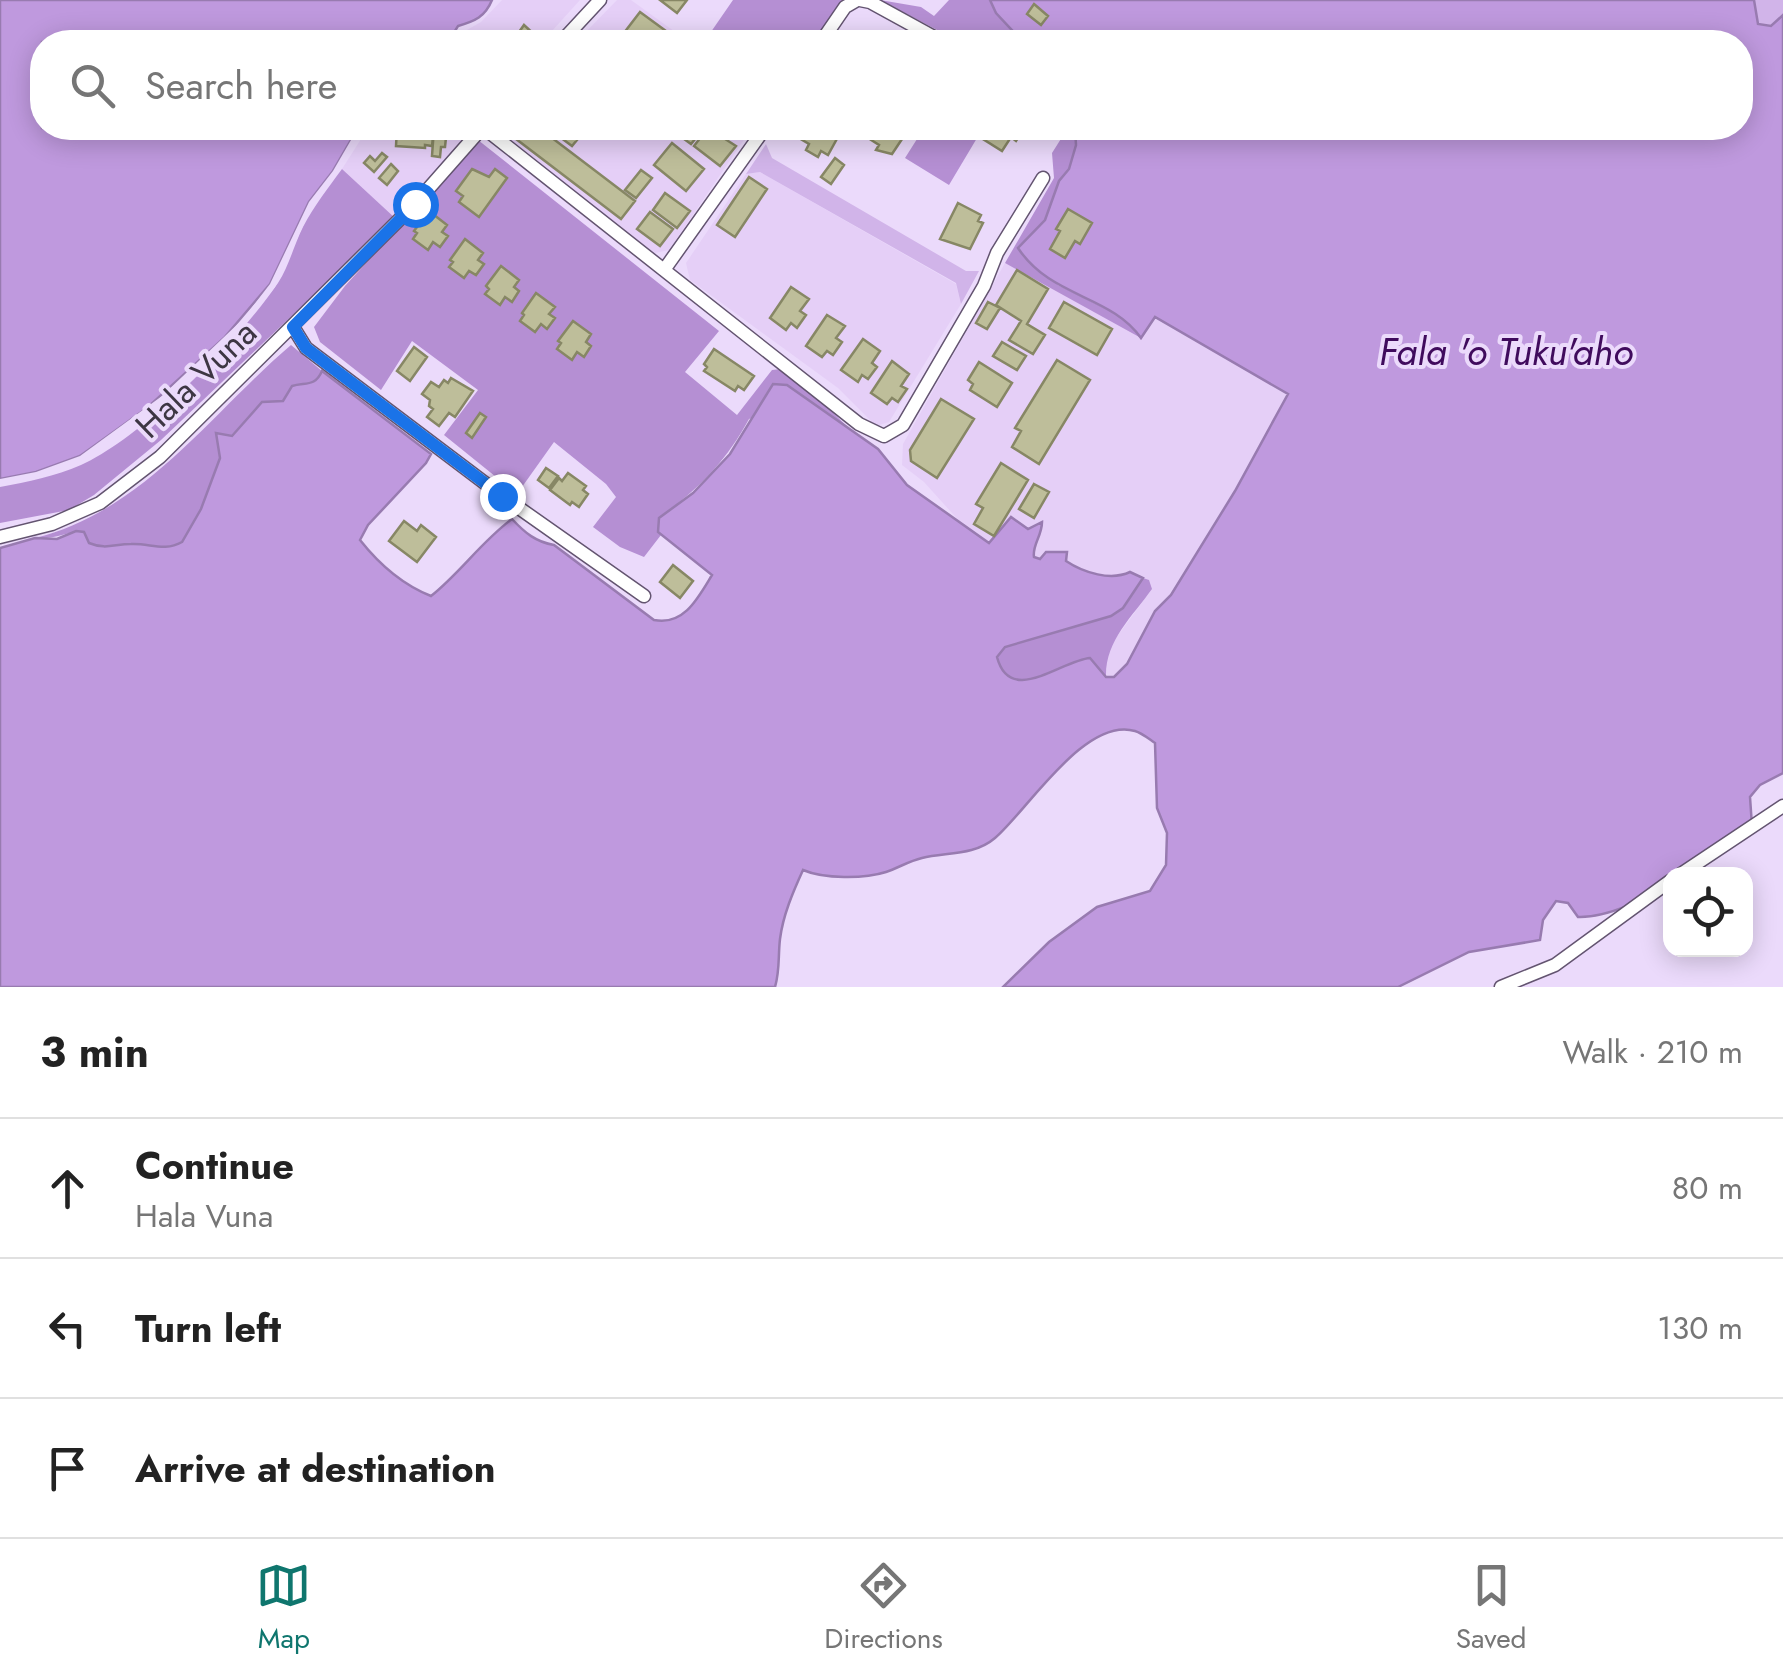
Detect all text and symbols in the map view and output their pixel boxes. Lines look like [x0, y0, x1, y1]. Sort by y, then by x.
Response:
search box [30, 30, 1753, 140]
icon: search [65, 58, 120, 113]
text: Search here [145, 58, 337, 113]
route start [393, 182, 439, 228]
street label: Hala Vuna [124, 308, 268, 450]
water label: Fala 'o Tuku'aho [1379, 324, 1633, 379]
route end [480, 474, 526, 520]
map controls [1663, 867, 1753, 957]
button: locate [1663, 867, 1753, 957]
text: 3 min [40, 1022, 149, 1083]
text: Walk · 210 m [1563, 1029, 1743, 1075]
text: Continue [135, 1138, 294, 1193]
icon: ahead [40, 1161, 95, 1216]
text: 80 m [1672, 1165, 1743, 1211]
text: Hala Vuna [135, 1193, 274, 1239]
icon: left [40, 1301, 95, 1356]
text: Turn left [135, 1301, 281, 1356]
text: 130 m [1657, 1305, 1743, 1351]
icon: arrive [40, 1441, 95, 1496]
text: Arrive at destination [135, 1441, 496, 1496]
tab: Map [256, 1558, 311, 1659]
tab: Directions [824, 1558, 943, 1659]
tab: Saved [1456, 1558, 1527, 1659]

